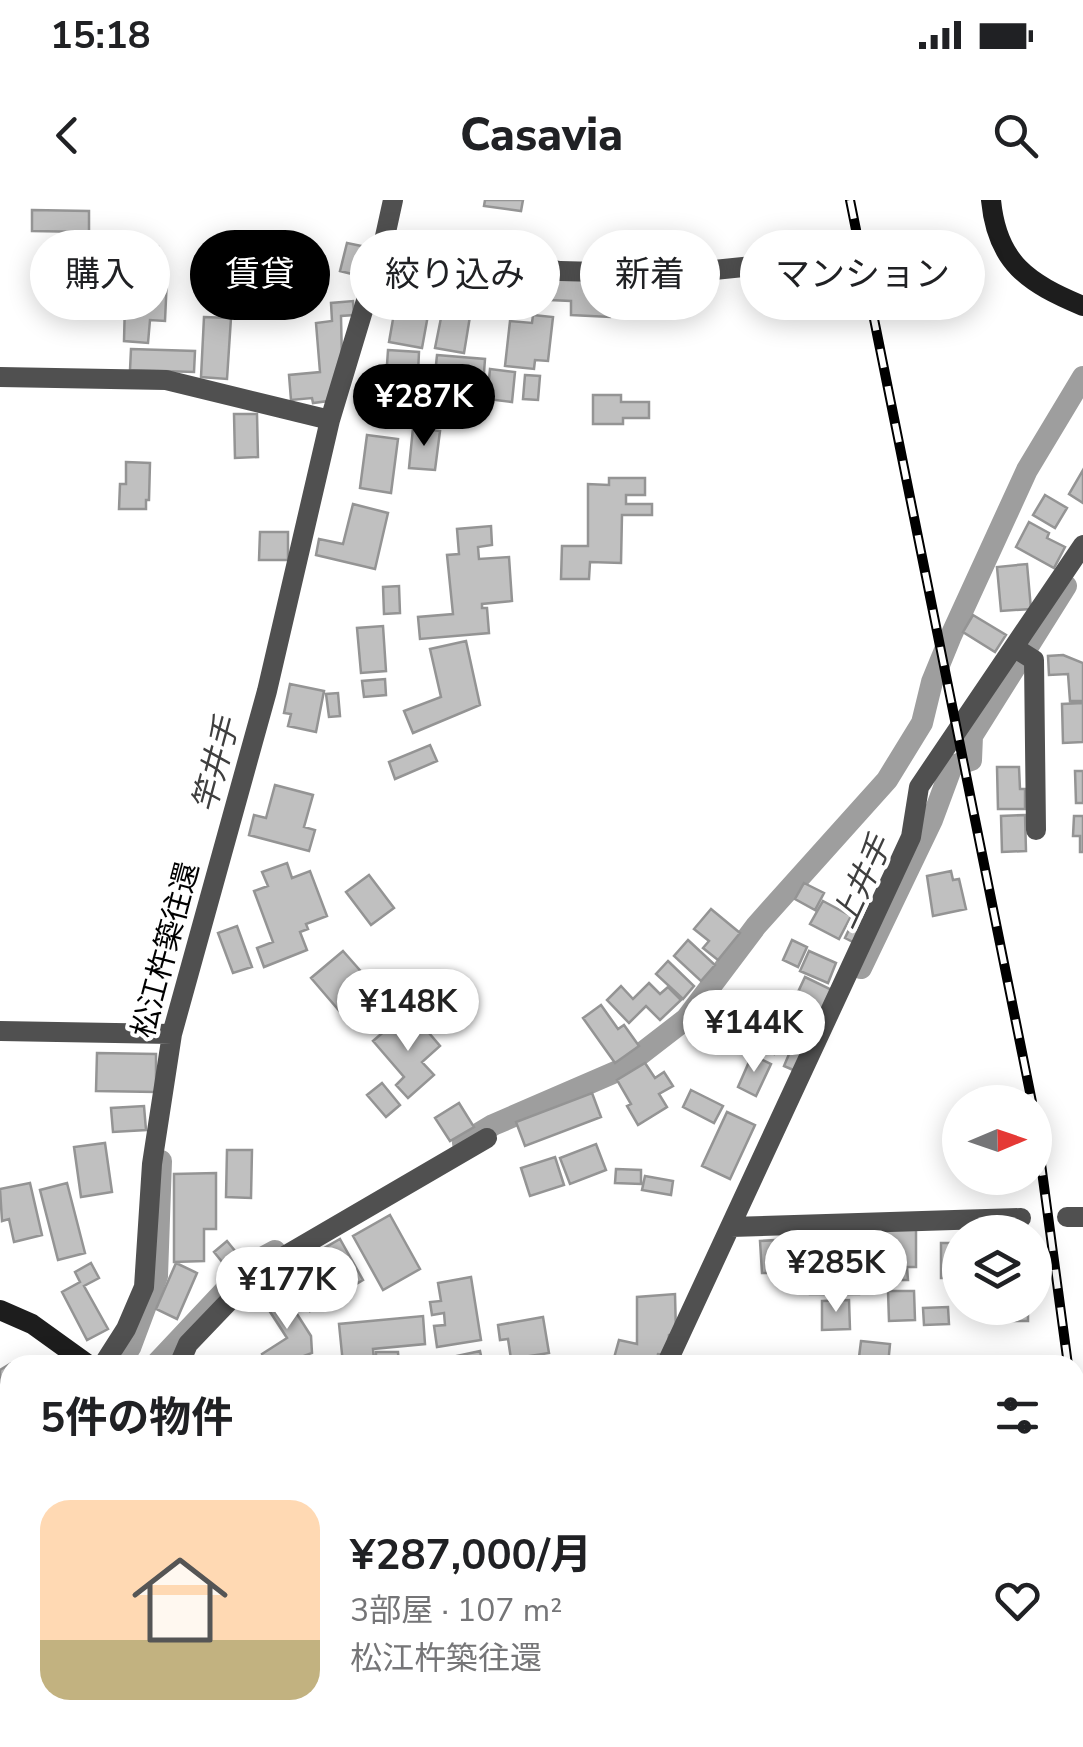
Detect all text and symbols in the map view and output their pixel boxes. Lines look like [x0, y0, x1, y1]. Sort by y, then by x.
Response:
text: 15:18 [50, 10, 151, 61]
text: Casavia [460, 105, 623, 166]
icon: back [40, 108, 95, 163]
icon: search [988, 108, 1043, 163]
chip: 購入 [30, 230, 170, 320]
chip: 賃貸 [190, 230, 330, 320]
chip: 絞り込み [350, 230, 560, 320]
chip: 新着 [580, 230, 720, 320]
chip: マンション [740, 230, 985, 320]
pin: ¥287K [354, 364, 494, 449]
text: ¥287K [375, 375, 473, 418]
water label: 竿井手 [183, 711, 250, 817]
water label: 上井手 [822, 828, 903, 935]
street label: 松江杵築往還 [123, 858, 209, 1042]
pin: ¥148K [338, 969, 478, 1054]
text: ¥148K [359, 980, 457, 1023]
pin: ¥144K [684, 990, 824, 1075]
text: ¥144K [705, 1001, 803, 1044]
north arrow [942, 1085, 1052, 1195]
map controls [942, 1085, 1052, 1325]
button: layers [942, 1215, 1052, 1325]
pin: ¥285K [766, 1230, 906, 1315]
text: ¥285K [787, 1241, 885, 1284]
pin: ¥177K [217, 1247, 357, 1332]
text: ¥177K [238, 1258, 336, 1301]
icon: filters [990, 1388, 1045, 1443]
text: 5件の物件 [40, 1390, 233, 1447]
text: ¥287,000/月 [350, 1527, 592, 1584]
icon: home [120, 1540, 240, 1660]
icon: heart [990, 1573, 1045, 1628]
text: 3部屋 · 107 m² [350, 1589, 562, 1632]
text: 松江杵築往還 [350, 1637, 542, 1680]

